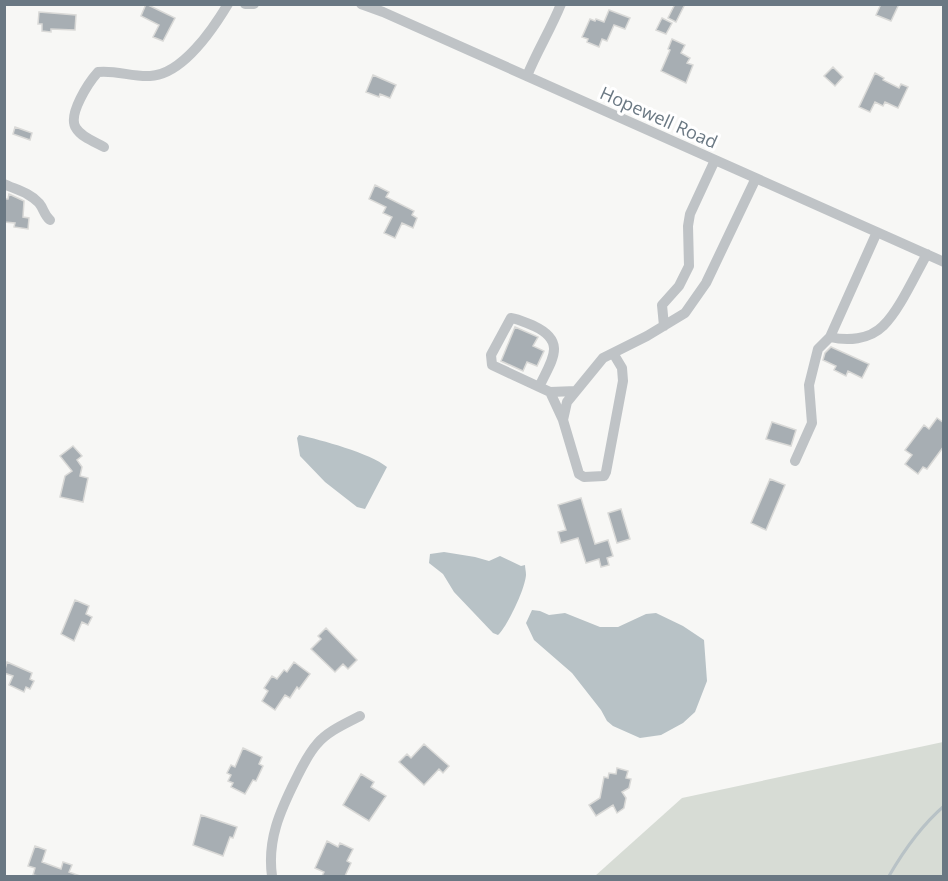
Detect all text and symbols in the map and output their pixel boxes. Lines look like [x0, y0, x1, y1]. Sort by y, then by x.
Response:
street label: Hopewell Road [597, 80, 721, 154]

